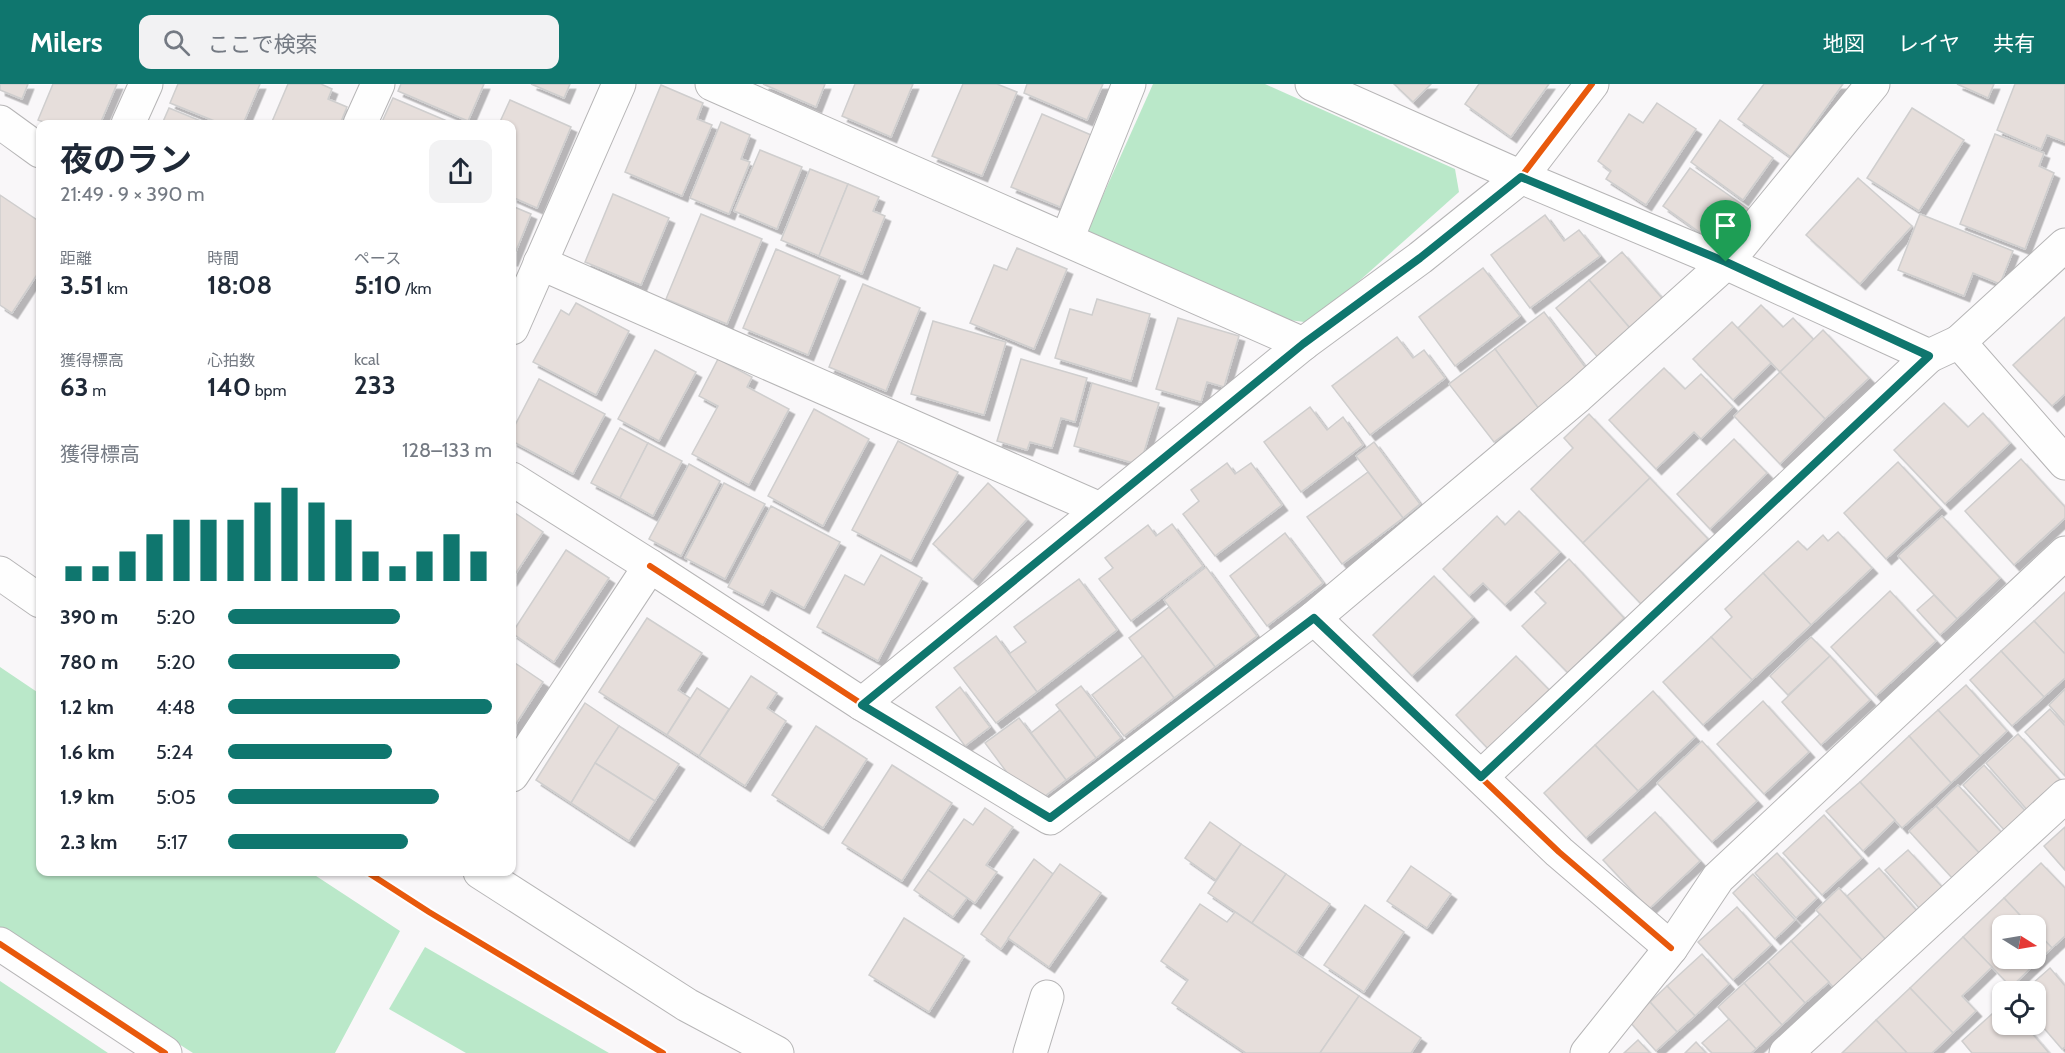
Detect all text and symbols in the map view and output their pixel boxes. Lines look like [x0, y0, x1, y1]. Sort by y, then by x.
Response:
search box [139, 15, 559, 69]
text: Milers [30, 25, 103, 59]
icon: search [160, 26, 193, 59]
text: ここで検索 [208, 31, 318, 58]
text: 地図 [1823, 31, 1865, 56]
text: レイヤ [1898, 31, 1960, 56]
text: 共有 [1993, 31, 2035, 56]
text: 夜のラン [60, 139, 192, 179]
button: share [429, 140, 492, 203]
text: 21:49 · 9 × 390 m [60, 182, 205, 206]
pin [1700, 200, 1751, 262]
icon: arrive [1709, 209, 1742, 242]
text: 距離 [60, 249, 92, 268]
text: 時間 [207, 249, 239, 268]
text: ペース [354, 249, 401, 268]
text: 3.51 [60, 269, 103, 301]
text: 18:08 [207, 269, 272, 301]
text: 5:10 [354, 269, 402, 301]
text: km [103, 279, 128, 298]
text: /km [402, 279, 432, 298]
text: kcal [354, 350, 380, 369]
text: 獲得標高 [60, 351, 124, 370]
text: 心拍数 [207, 351, 255, 370]
text: 233 [354, 369, 396, 401]
text: 63 [60, 371, 89, 403]
text: 140 [207, 371, 251, 403]
text: m [89, 381, 106, 400]
text: bpm [251, 381, 287, 400]
text: 128–133 m [402, 438, 492, 462]
text: 獲得標高 [60, 442, 140, 466]
text: 390 m [60, 605, 118, 629]
text: 5:20 [156, 605, 195, 629]
text: 780 m [60, 650, 118, 674]
text: 5:20 [156, 650, 195, 674]
text: 1.2 km [60, 695, 114, 719]
text: 4:48 [156, 695, 195, 719]
text: 1.6 km [60, 740, 115, 764]
text: 5:24 [156, 740, 193, 764]
text: 1.9 km [60, 785, 114, 809]
text: 5:05 [156, 785, 196, 809]
text: 2.3 km [60, 830, 117, 854]
text: 5:17 [156, 830, 188, 854]
north arrow [1992, 915, 2046, 969]
map controls [1992, 915, 2046, 1035]
button: locate [1992, 981, 2046, 1035]

